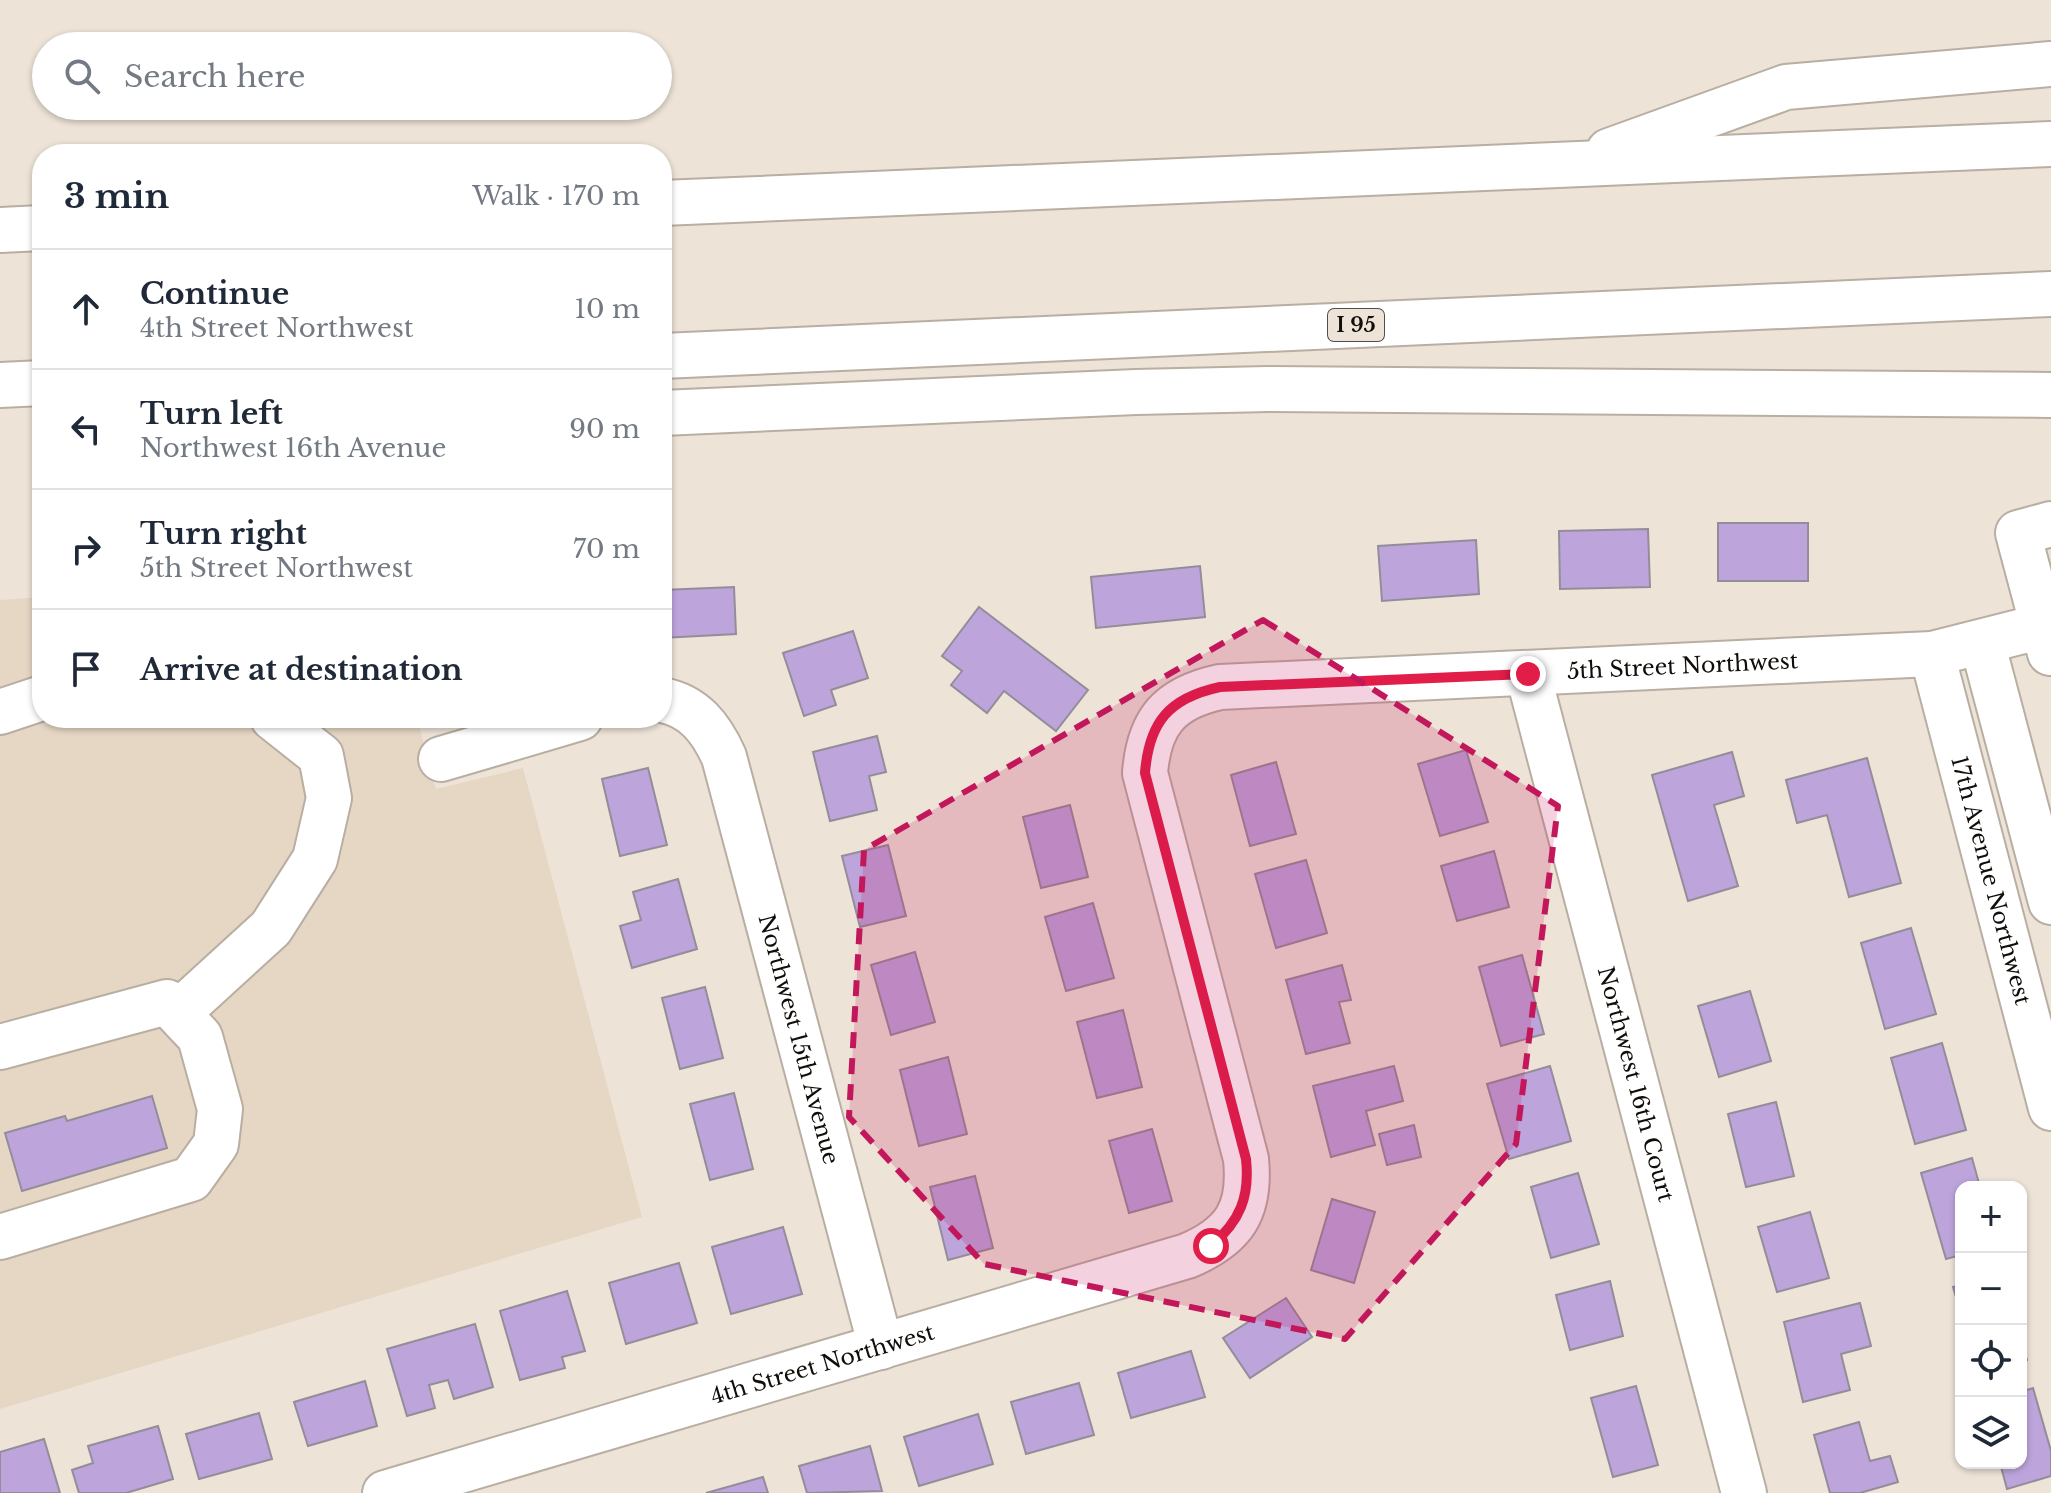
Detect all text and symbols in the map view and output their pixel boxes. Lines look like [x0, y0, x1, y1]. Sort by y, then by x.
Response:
search box [32, 32, 672, 120]
icon: search [60, 54, 104, 98]
text: Search here [124, 58, 305, 95]
text: 3 min [64, 175, 169, 217]
text: Walk · 170 m [472, 180, 640, 212]
text: Continue [140, 275, 289, 312]
icon: ahead [64, 287, 108, 331]
text: 10 m [574, 293, 640, 325]
road number: I 95 [1328, 309, 1384, 341]
text: 4th Street Northwest [140, 312, 414, 344]
text: Turn left [140, 395, 283, 432]
icon: left [64, 407, 108, 451]
text: 90 m [569, 413, 640, 445]
text: Northwest 16th Avenue [140, 432, 446, 464]
text: Turn right [140, 515, 307, 552]
icon: right [64, 527, 108, 571]
text: 70 m [573, 533, 640, 565]
text: 5th Street Northwest [140, 552, 413, 584]
icon: arrive [64, 647, 108, 691]
street label: 5th Street Northwest [1566, 647, 1799, 685]
text: Arrive at destination [140, 651, 463, 688]
route end [1510, 656, 1546, 692]
street label: 17th Avenue Northwest [1945, 753, 2037, 1009]
street label: Northwest 15th Avenue [752, 911, 845, 1167]
street label: Northwest 16th Court [1592, 964, 1680, 1205]
map controls [1955, 1181, 2027, 1469]
button: + [1955, 1181, 2027, 1253]
route start [1193, 1228, 1229, 1264]
button: − [1955, 1253, 2027, 1325]
street label: 4th Street Northwest [708, 1318, 938, 1410]
button: locate [1955, 1325, 2027, 1397]
button: layers [1955, 1397, 2027, 1469]

